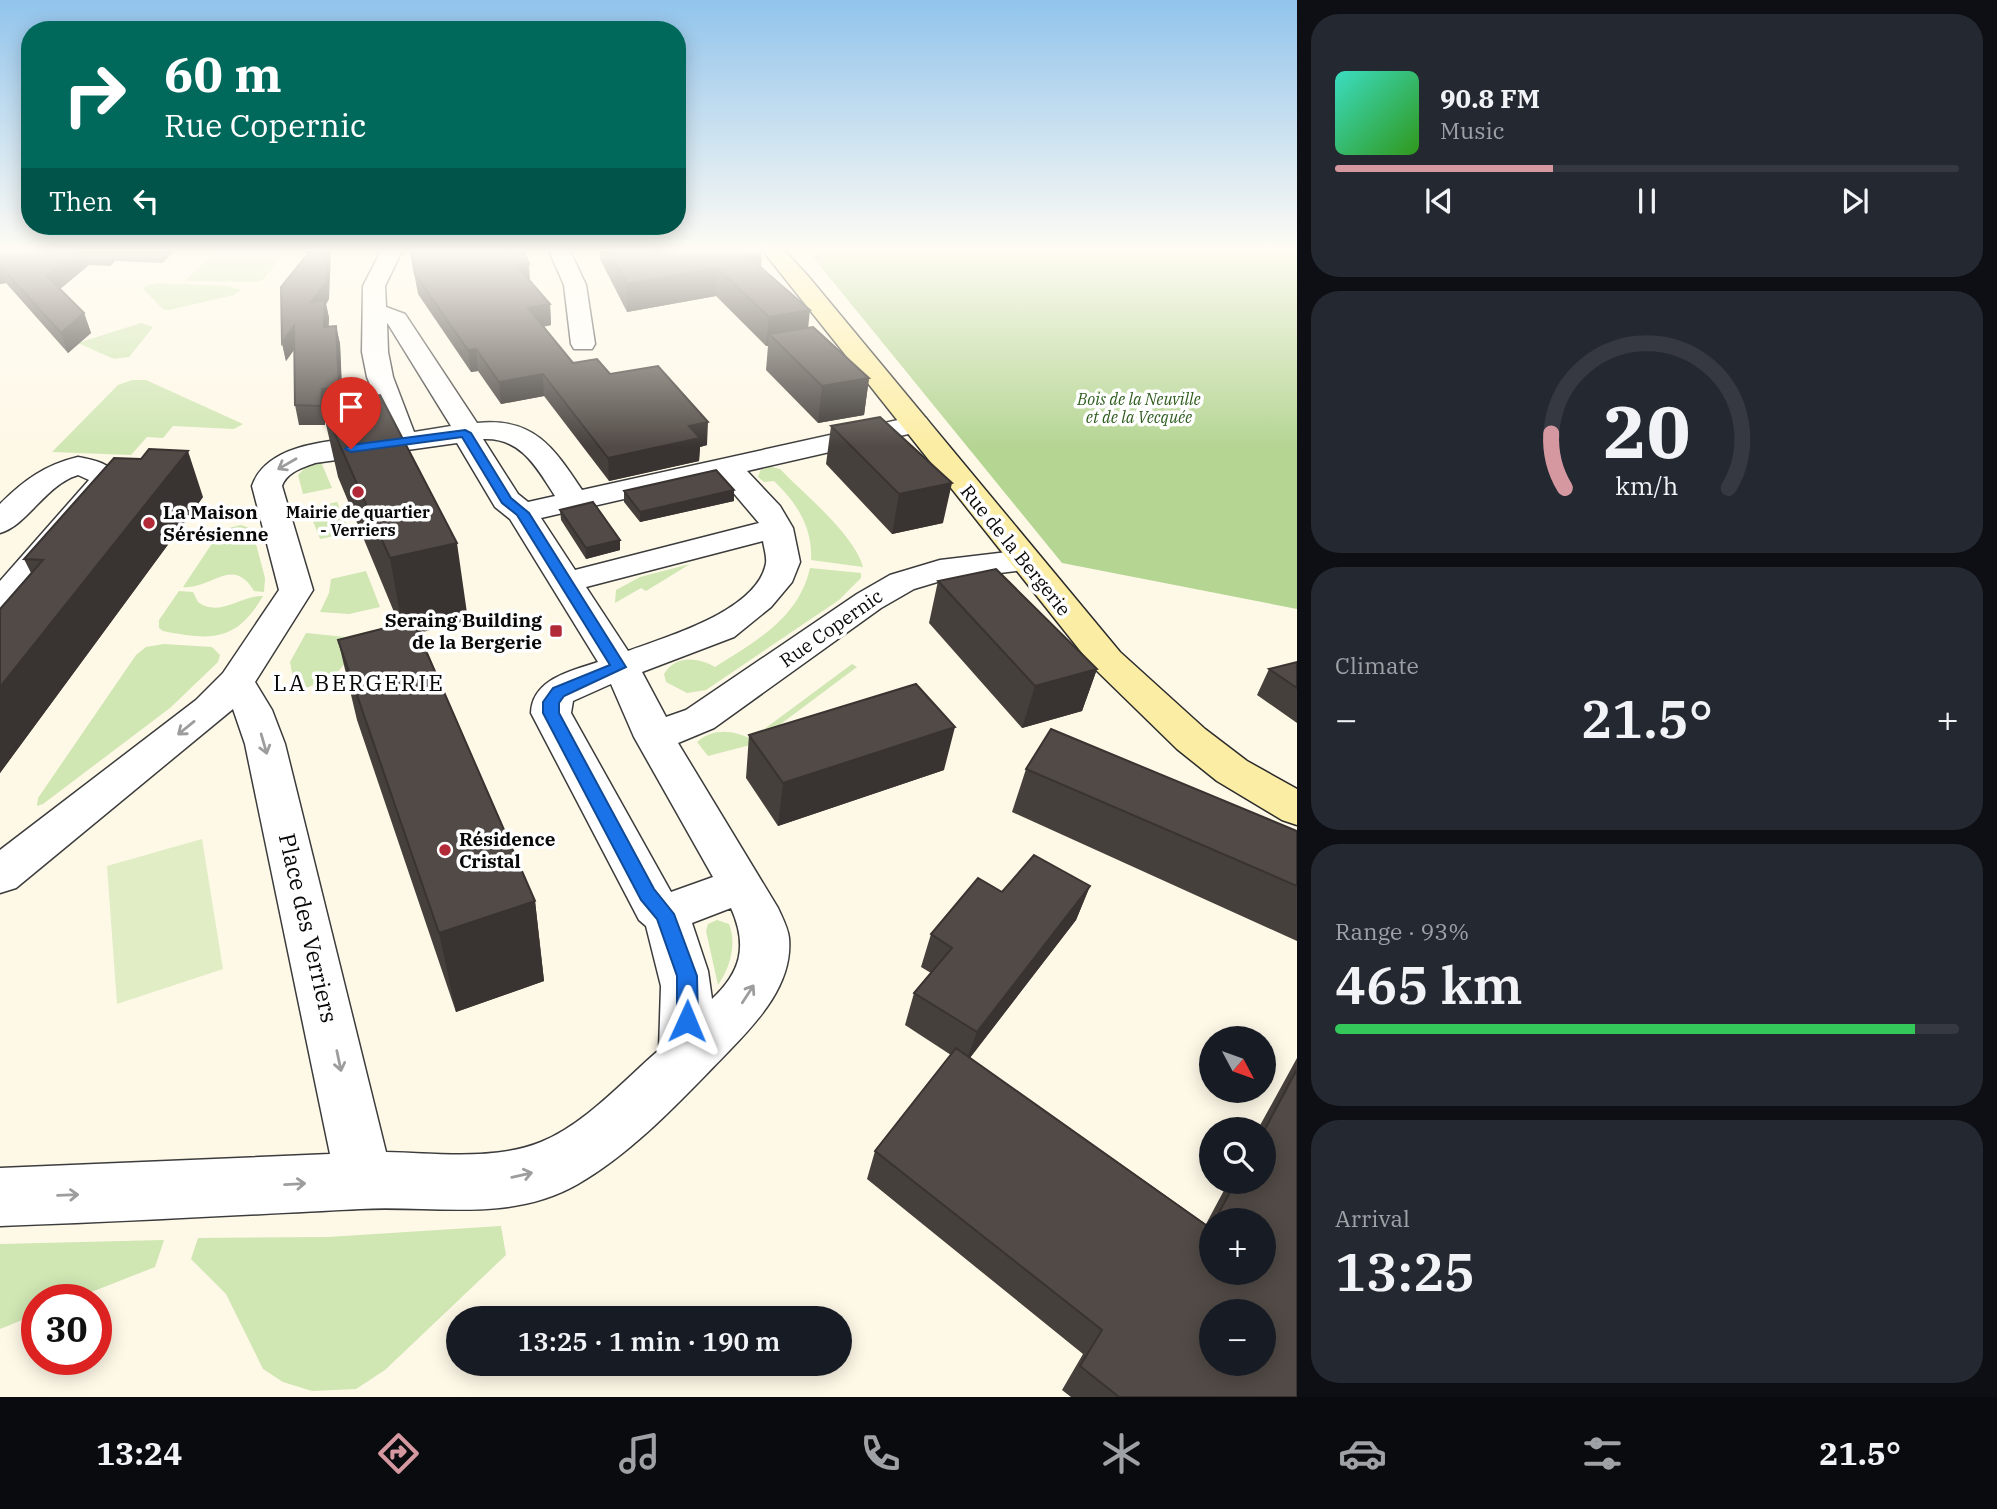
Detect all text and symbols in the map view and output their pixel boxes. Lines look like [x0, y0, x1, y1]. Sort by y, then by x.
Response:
text: 60 m [164, 42, 282, 105]
icon: right [49, 49, 140, 140]
text: 90.8 FM [1440, 81, 1540, 115]
text: Rue Copernic [164, 104, 367, 146]
text: Music [1440, 115, 1505, 145]
icon: left [127, 182, 165, 220]
icon: previous [1420, 182, 1458, 220]
icon: pause [1628, 182, 1666, 220]
icon: next [1836, 182, 1874, 220]
text: Then [49, 184, 113, 218]
pin [321, 377, 381, 449]
text: 20 [1603, 383, 1691, 478]
icon: arrive [332, 388, 370, 426]
park label: Bois de la Neuville et de la Vecquée [1076, 389, 1201, 427]
one-way arrow [278, 457, 298, 471]
text: km/h [1615, 469, 1679, 502]
street label: Rue de la Bergerie [956, 480, 1076, 620]
marker: Mairie de quartier - Verriers [350, 484, 366, 500]
place label: La Maison Sérésienne [163, 500, 269, 546]
place label: Mairie de quartier - Verriers [286, 502, 430, 540]
marker: La Maison Sérésienne [141, 515, 157, 531]
street label: Rue Copernic [775, 584, 887, 672]
place label: Seraing Building de la Bergerie [385, 608, 542, 654]
marker: Seraing Building de la Bergerie [548, 623, 564, 639]
text: Climate [1335, 650, 1419, 680]
district label: LA BERGERIE [273, 667, 445, 697]
text: 21.5° [1581, 685, 1713, 752]
text: − [1335, 694, 1358, 743]
text: + [1936, 694, 1959, 743]
one-way arrow [177, 720, 196, 735]
one-way arrow [259, 733, 272, 755]
place label: Résidence Cristal [459, 827, 556, 873]
street label: Place des Verriers [273, 830, 345, 1026]
marker: Résidence Cristal [437, 842, 453, 858]
text: Range · 93% [1335, 916, 1469, 946]
text: 465 km [1335, 951, 1523, 1018]
position arrow [650, 984, 724, 1058]
one-way arrow [740, 985, 755, 1004]
north arrow [1199, 1026, 1276, 1102]
map controls [1199, 1026, 1276, 1376]
one-way arrow [333, 1049, 347, 1072]
button: search [1199, 1117, 1276, 1194]
one-way arrow [510, 1167, 533, 1181]
one-way arrow [284, 1177, 307, 1190]
one-way arrow [56, 1188, 79, 1201]
text: Arrival [1335, 1203, 1410, 1233]
button: + [1199, 1208, 1276, 1285]
text: 13:25 [1335, 1238, 1475, 1305]
speed limit sign: 30 [21, 1284, 112, 1375]
button: − [1199, 1299, 1276, 1376]
text: 13:25 · 1 min · 190 m [518, 1324, 780, 1358]
icon: directions [374, 1429, 423, 1478]
icon: music [615, 1429, 664, 1478]
icon: phone [856, 1429, 905, 1478]
icon: climate [1097, 1429, 1146, 1478]
icon: car [1338, 1429, 1387, 1478]
icon: filters [1578, 1429, 1627, 1478]
text: 13:24 [96, 1432, 182, 1474]
text: 21.5° [1819, 1432, 1901, 1474]

